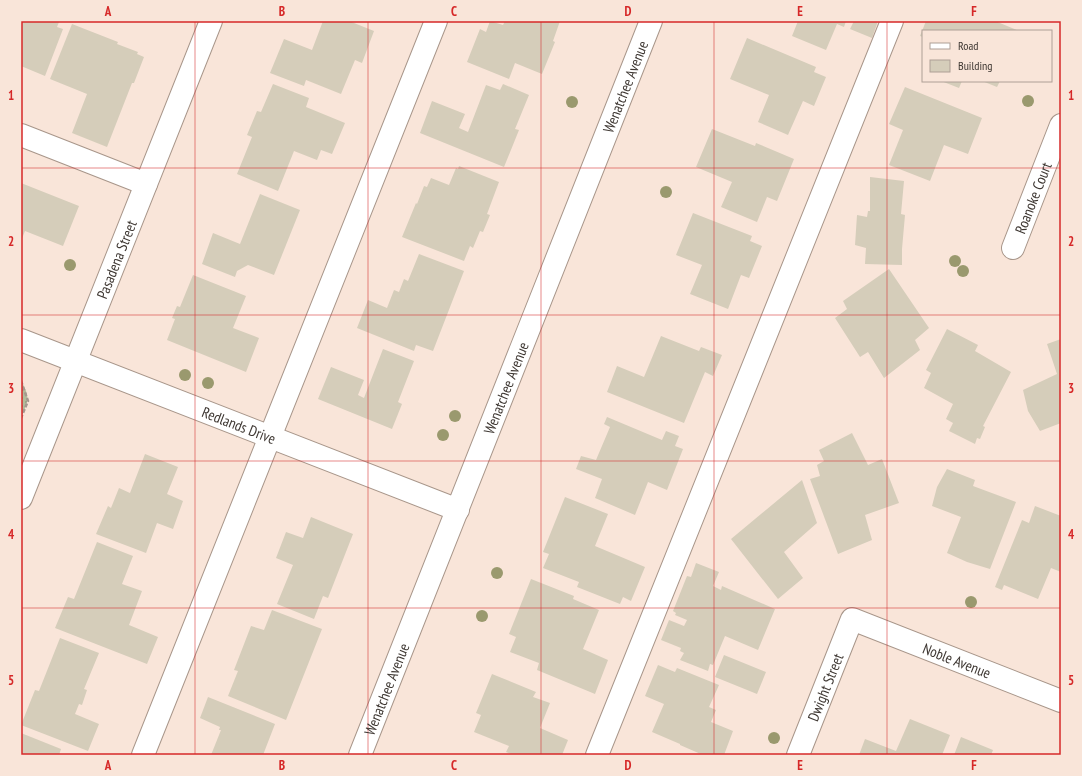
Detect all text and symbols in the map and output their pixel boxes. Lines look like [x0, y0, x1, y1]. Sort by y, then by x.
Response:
text: A [104, 3, 112, 20]
text: B [279, 3, 285, 20]
text: C [451, 3, 457, 20]
text: D [625, 3, 632, 20]
text: E [797, 3, 803, 20]
text: F [971, 3, 977, 20]
legend [922, 30, 1052, 82]
street label: Wenatchee Avenue [598, 38, 652, 135]
text: Road [958, 38, 978, 53]
text: Building [958, 58, 993, 73]
text: 1 [8, 87, 14, 104]
text: 1 [1068, 87, 1074, 104]
street label: Roanoke Court [1010, 159, 1055, 236]
street label: Pasadena Street [92, 217, 140, 301]
text: 2 [8, 233, 14, 250]
text: 2 [1068, 233, 1074, 250]
street label: Wenatchee Avenue [479, 339, 532, 437]
text: 3 [8, 380, 14, 397]
text: 3 [1068, 380, 1074, 397]
street label: Redlands Drive [200, 402, 279, 448]
text: 4 [8, 526, 15, 543]
text: 4 [1068, 526, 1075, 543]
street label: Noble Avenue [920, 638, 994, 682]
street label: Wenatchee Avenue [359, 640, 413, 738]
street label: Dwight Street [803, 650, 847, 724]
text: 5 [8, 672, 14, 689]
text: 5 [1068, 672, 1074, 689]
text: A [104, 757, 112, 774]
text: B [279, 757, 285, 774]
text: C [451, 757, 457, 774]
text: D [625, 757, 632, 774]
text: E [797, 757, 803, 774]
text: F [971, 757, 977, 774]

